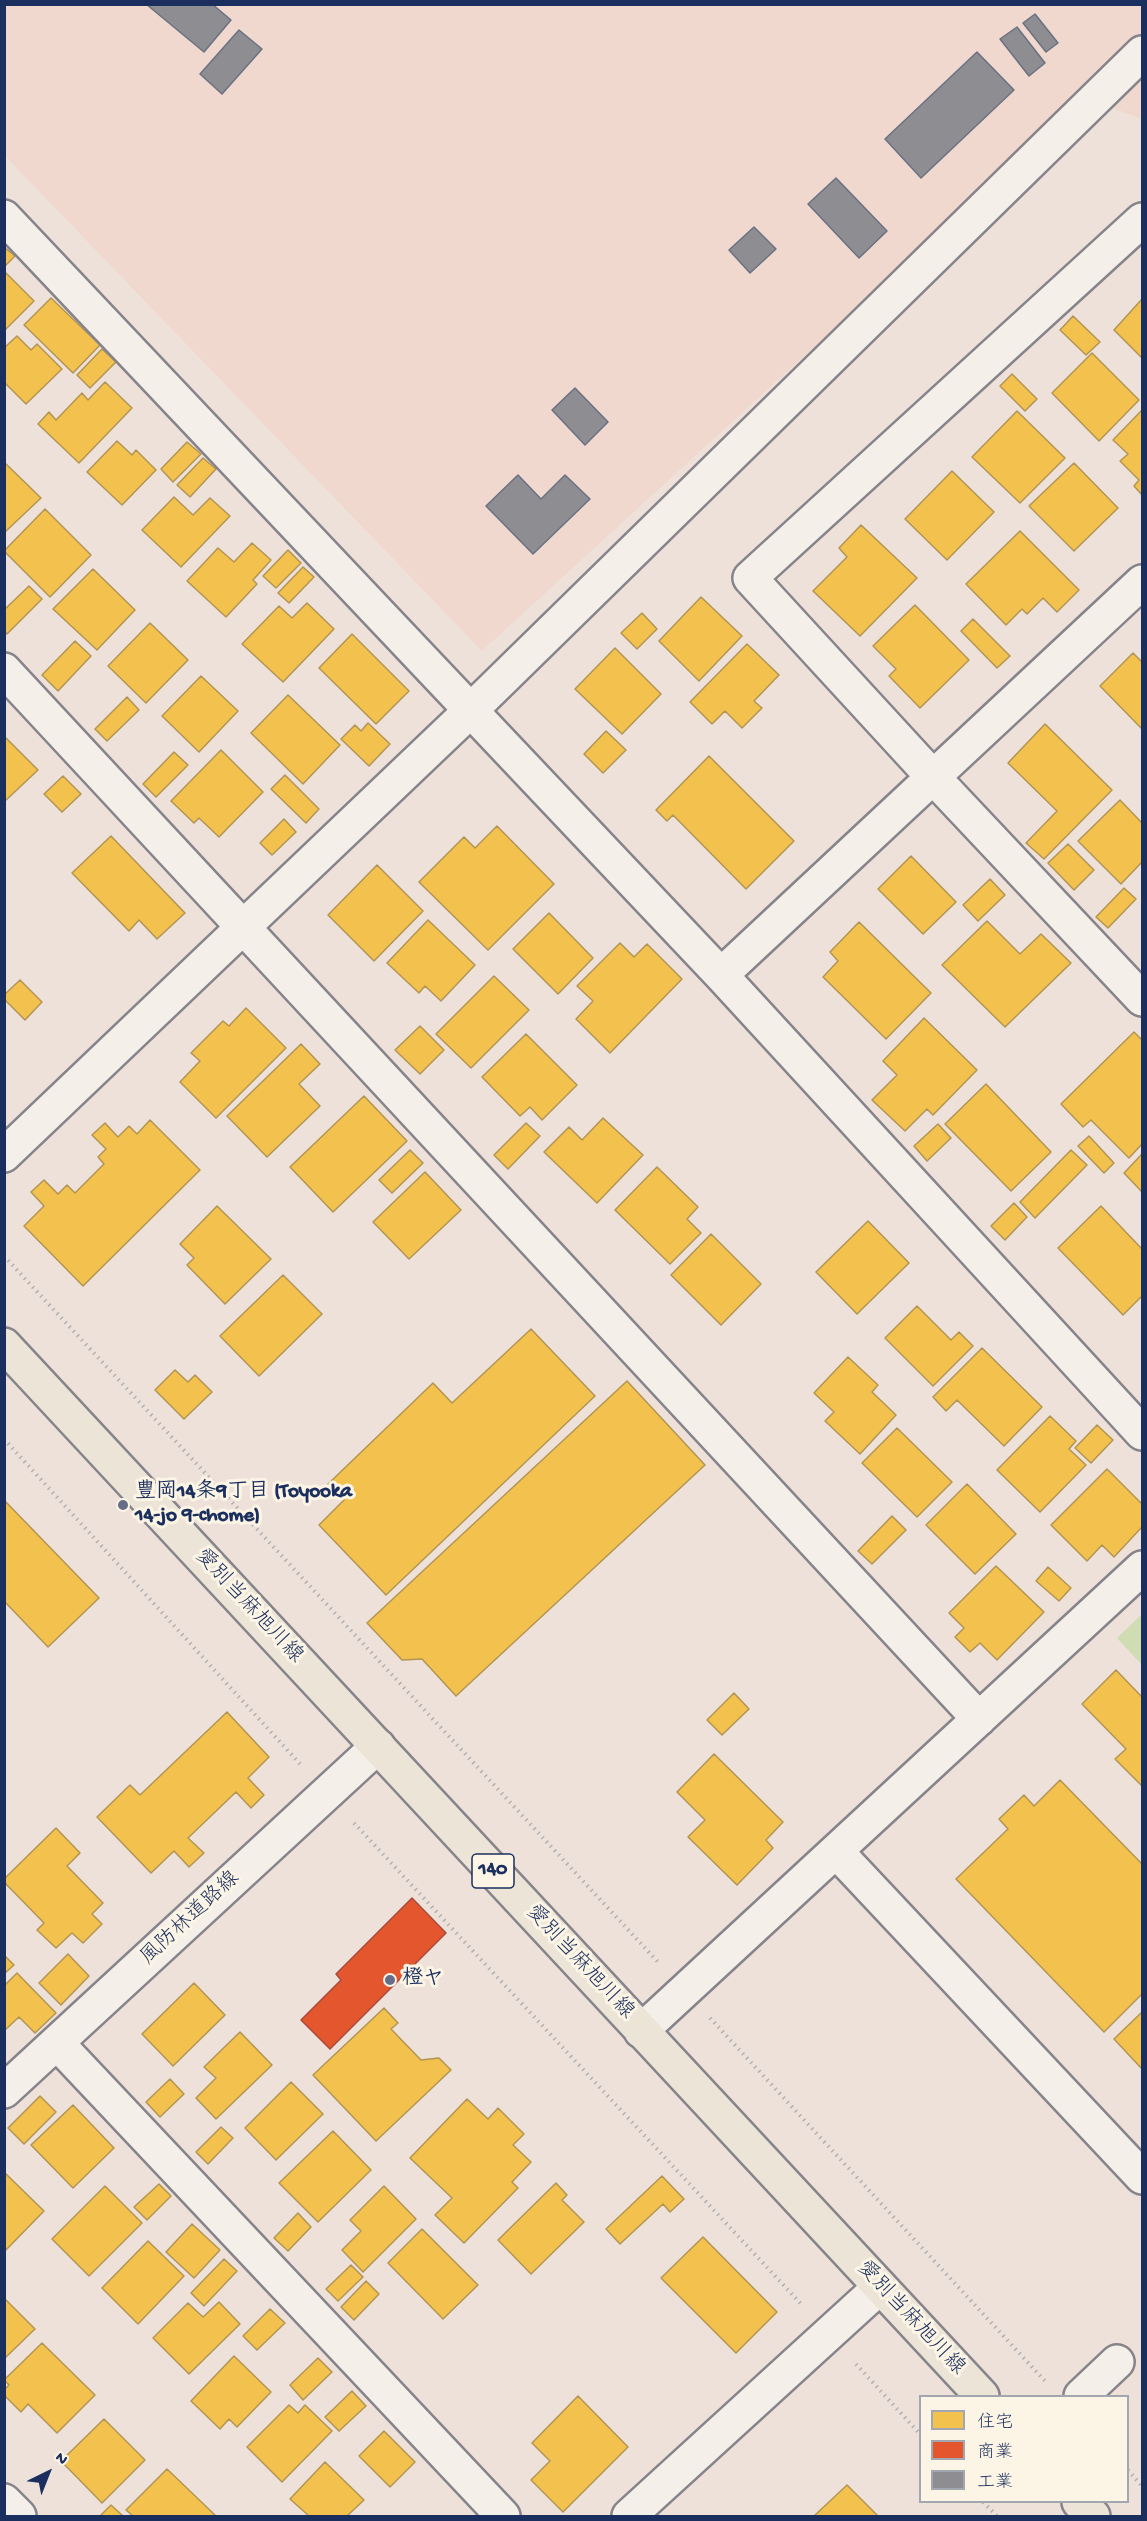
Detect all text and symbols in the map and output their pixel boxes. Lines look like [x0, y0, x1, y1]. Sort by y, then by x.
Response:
place label: 豊岡14条9丁目 (Toyooka 14-jo 9-chome) [135, 1480, 352, 1530]
marker: 豊岡14条9丁目 (Toyooka 14-jo 9-chome) [116, 1498, 130, 1512]
street label: 愛別当麻旭川線 [189, 1545, 307, 1669]
road number: 140 [472, 1854, 514, 1888]
street label: 風防林道路線 [136, 1867, 246, 1971]
street label: 愛別当麻旭川線 [520, 1901, 638, 2025]
place label: 橙ヤ [402, 1967, 444, 1993]
marker: 橙ヤ [383, 1973, 397, 1987]
street label: 愛別当麻旭川線 [851, 2257, 969, 2381]
legend [919, 2395, 1129, 2503]
text: 住宅 [977, 2413, 1013, 2434]
north arrow [18, 2443, 78, 2503]
text: 商業 [977, 2443, 1013, 2464]
text: N [50, 2449, 71, 2470]
text: 工業 [977, 2473, 1013, 2494]

